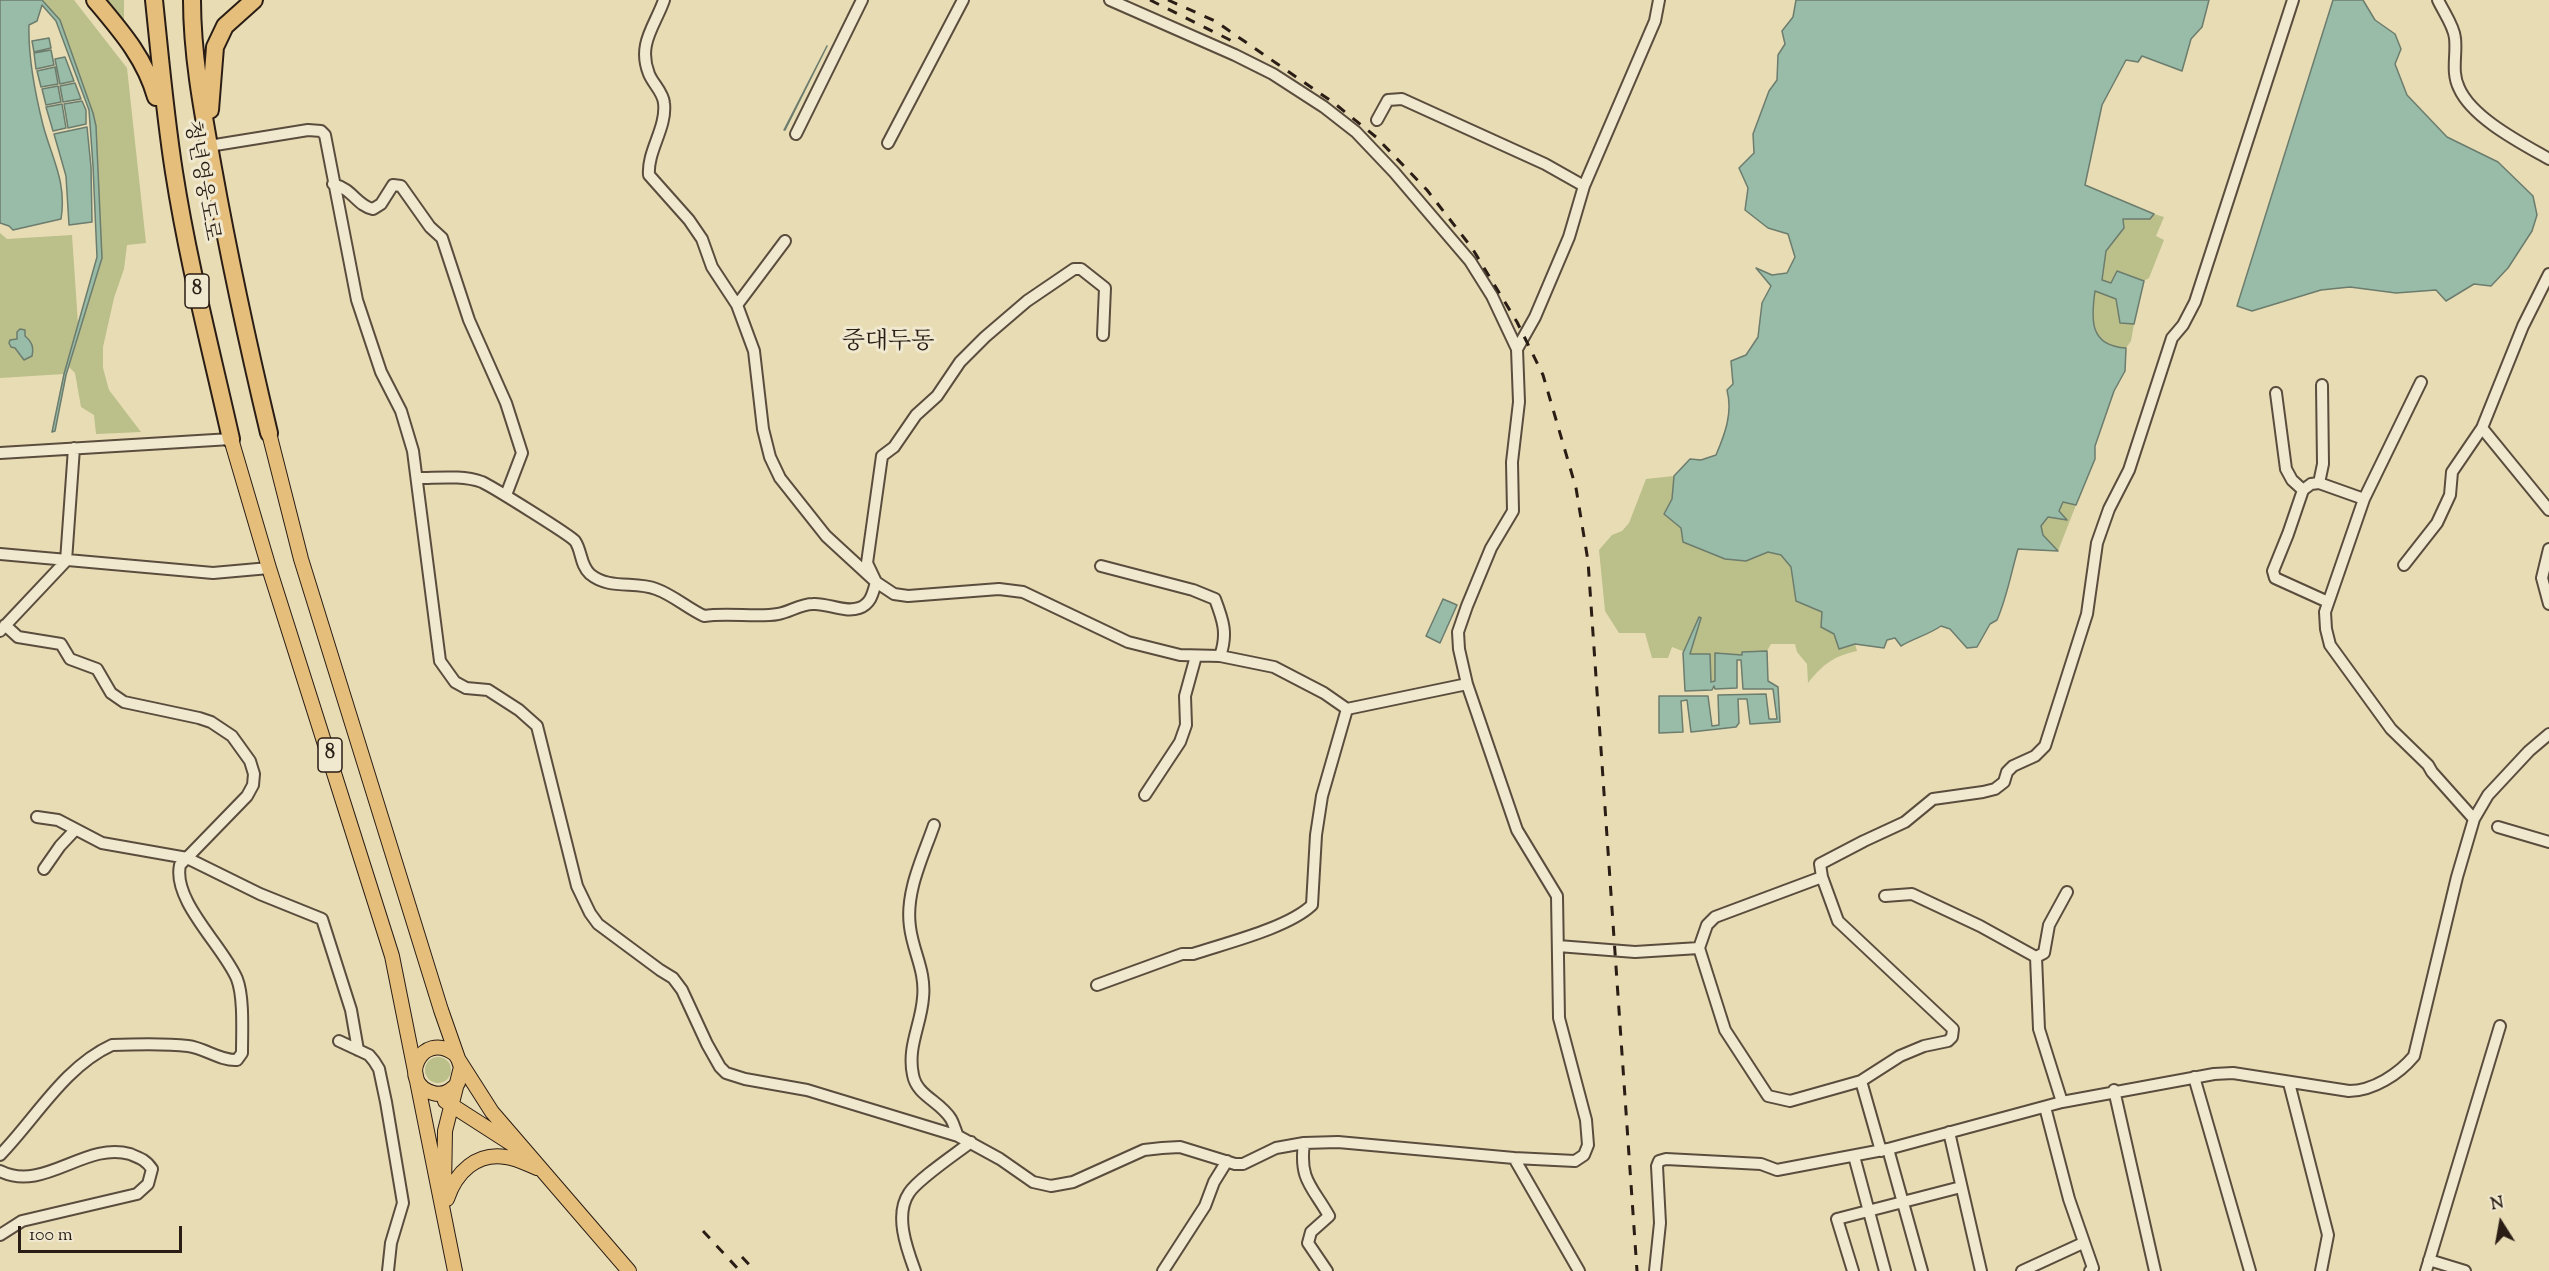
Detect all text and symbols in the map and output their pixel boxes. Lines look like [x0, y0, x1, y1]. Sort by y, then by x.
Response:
street label: 청년영웅도로 [177, 119, 223, 243]
road number: 8 [185, 274, 209, 308]
district label: 중대두동 [842, 330, 934, 358]
road number: 8 [318, 738, 342, 772]
text: N [2489, 1192, 2506, 1217]
north arrow [2471, 1193, 2531, 1253]
scale bar [21, 1214, 184, 1252]
text: 100 m [29, 1223, 73, 1249]

